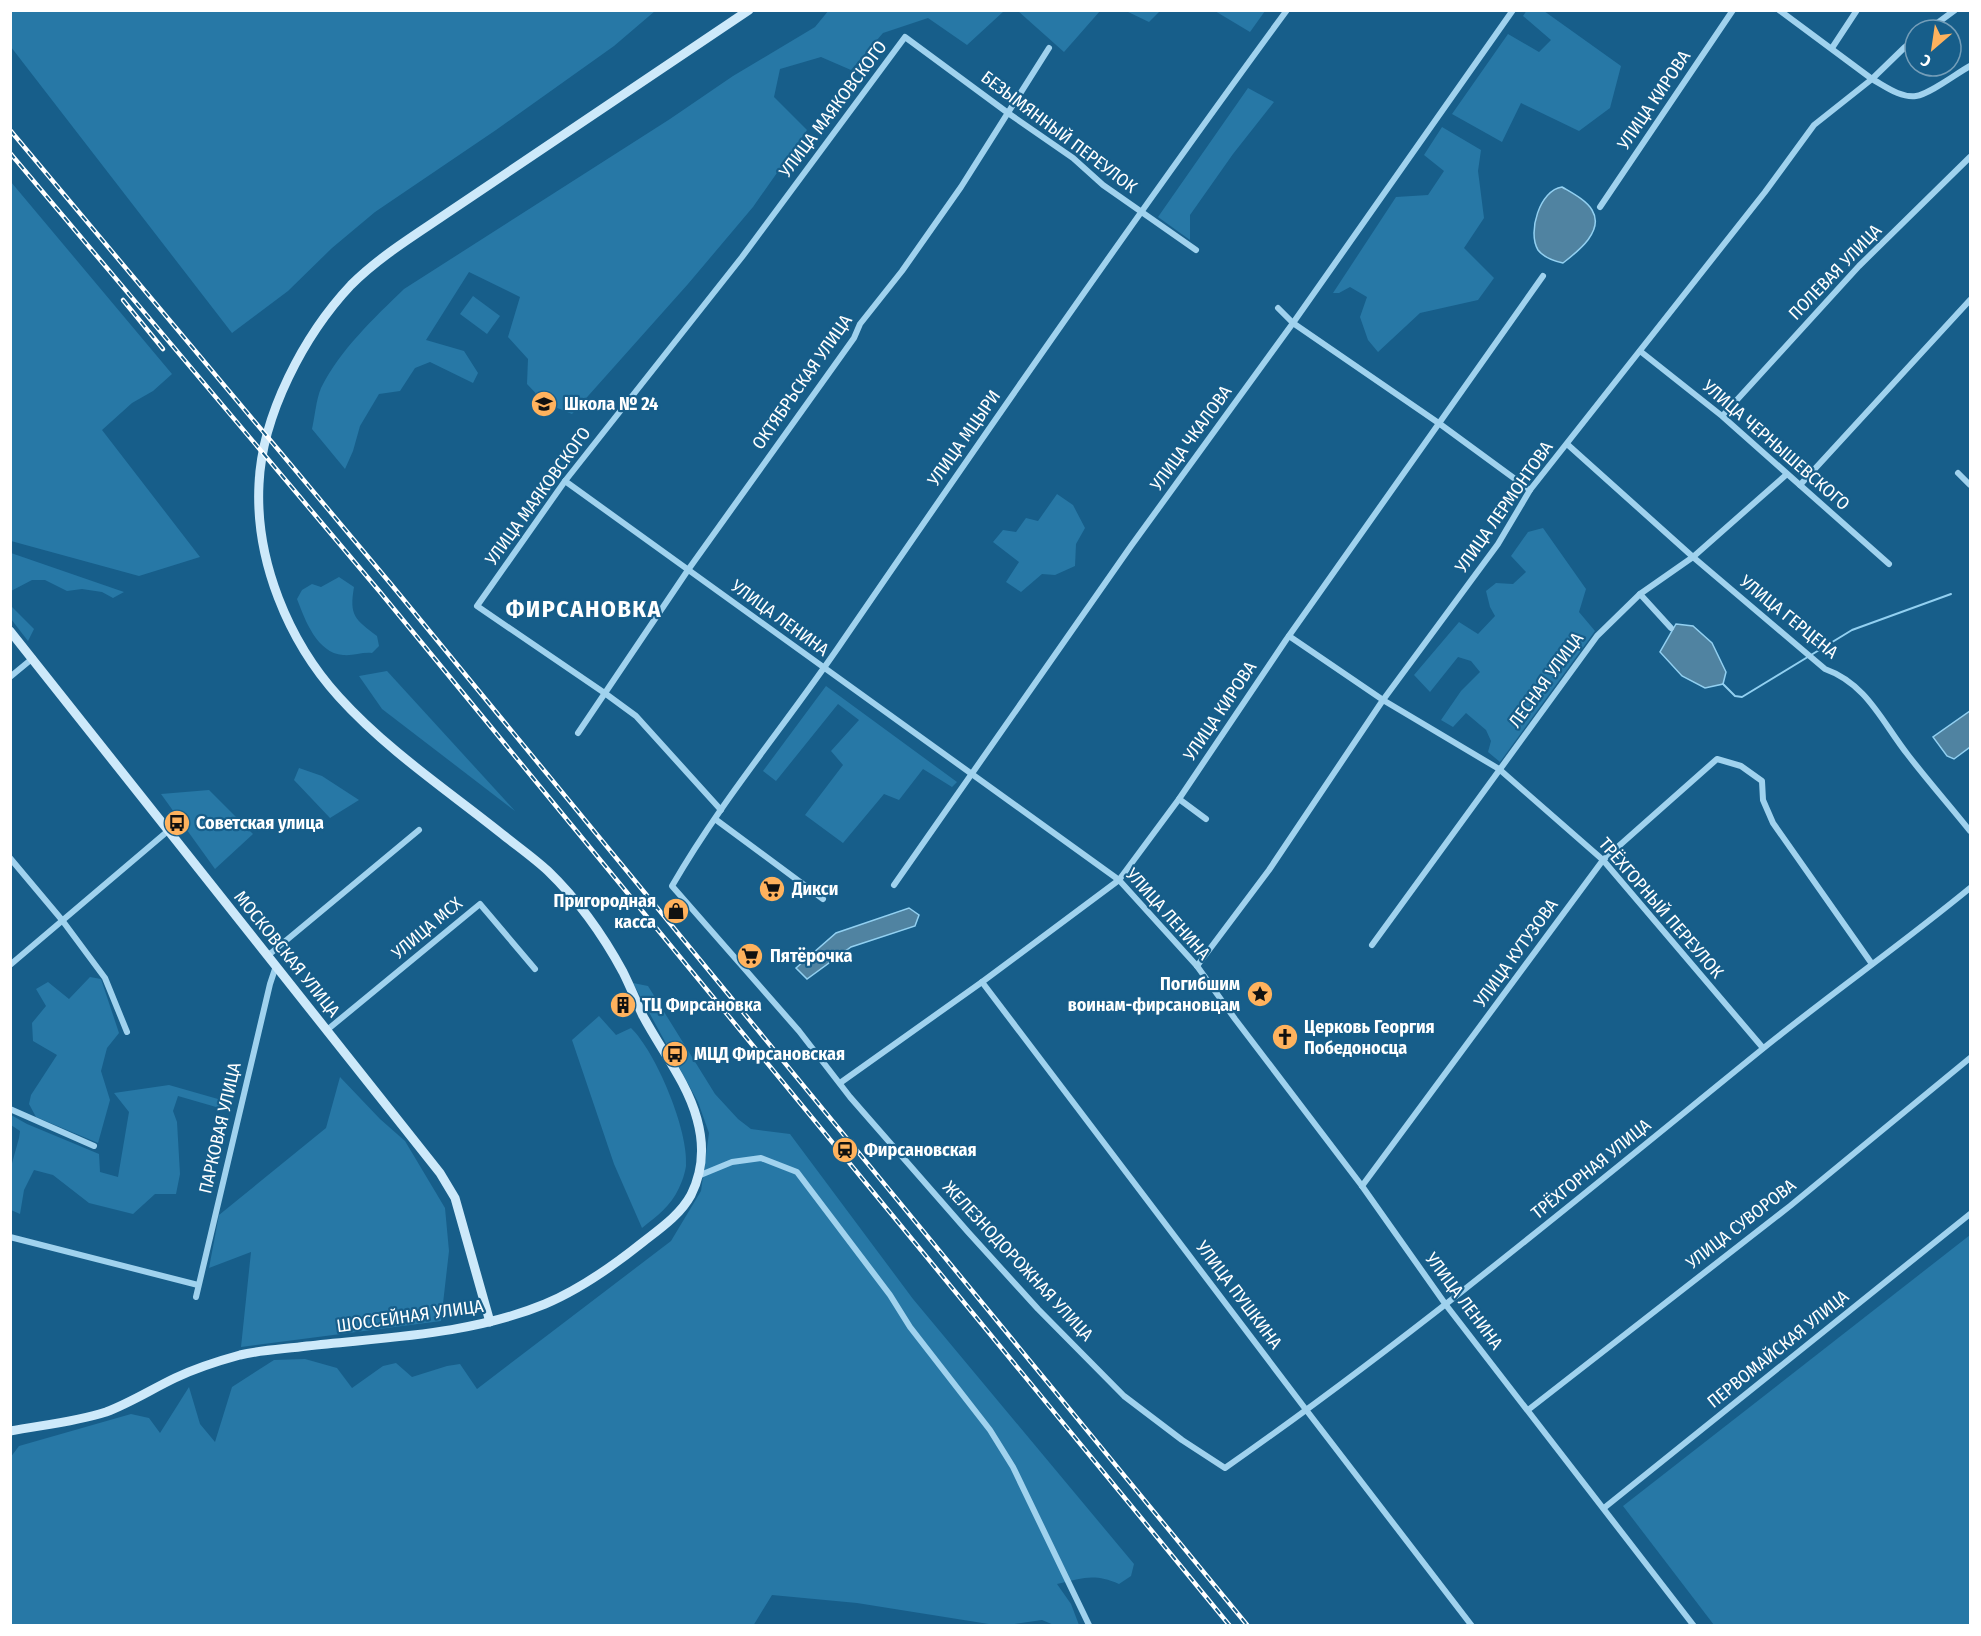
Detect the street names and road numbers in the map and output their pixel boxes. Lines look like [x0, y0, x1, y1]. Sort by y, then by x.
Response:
street label: УЛИЦА МАЯКОВСКОГО [774, 36, 892, 182]
street label: УЛИЦА КИРОВА [1612, 46, 1696, 155]
street label: БЕЗЫМЯННЫЙ ПЕРЕУЛОК [977, 66, 1142, 198]
street label: ПОЛЕВАЯ УЛИЦА [1784, 219, 1886, 324]
street label: ОКТЯБРЬСКАЯ УЛИЦА [747, 310, 857, 454]
street label: УЛИЦА ЧЕРНЫШЕВСКОГО [1697, 374, 1854, 515]
street label: УЛИЦА ЧКАЛОВА [1145, 381, 1237, 496]
street label: УЛИЦА МЦЫРИ [922, 386, 1005, 491]
street label: УЛИЦА МАЯКОВСКОГО [480, 423, 596, 570]
street label: УЛИЦА ЛЕРМОНТОВА [1450, 437, 1558, 578]
street label: УЛИЦА ГЕРЦЕНА [1735, 570, 1843, 664]
street label: УЛИЦА ЛЕНИНА [726, 575, 834, 661]
street label: ЛЕСНАЯ УЛИЦА [1504, 628, 1588, 732]
street label: УЛИЦА КИРОВА [1178, 657, 1262, 766]
street label: ТРЁХГОРНЫЙ ПЕРЕУЛОК [1594, 833, 1728, 983]
street label: УЛИЦА ЛЕНИНА [1120, 863, 1215, 965]
street label: МОСКОВСКАЯ УЛИЦА [229, 886, 345, 1022]
street label: УЛИЦА МСХ [387, 892, 467, 964]
street label: УЛИЦА КУТУЗОВА [1469, 894, 1563, 1012]
street label: ПАРКОВАЯ УЛИЦА [194, 1060, 246, 1196]
street label: ТРЁХГОРНАЯ УЛИЦА [1527, 1114, 1656, 1224]
street label: УЛИЦА СУВОРОВА [1681, 1174, 1801, 1274]
street label: ЖЕЛЕЗНОДОРОЖНАЯ УЛИЦА [938, 1176, 1098, 1346]
street label: УЛИЦА ПУШКИНА [1191, 1236, 1287, 1354]
street label: УЛИЦА ЛЕНИНА [1420, 1247, 1508, 1354]
street label: ПЕРВОМАЙСКАЯ УЛИЦА [1703, 1285, 1854, 1413]
street label: ШОССЕЙНАЯ УЛИЦА [335, 1295, 485, 1337]

